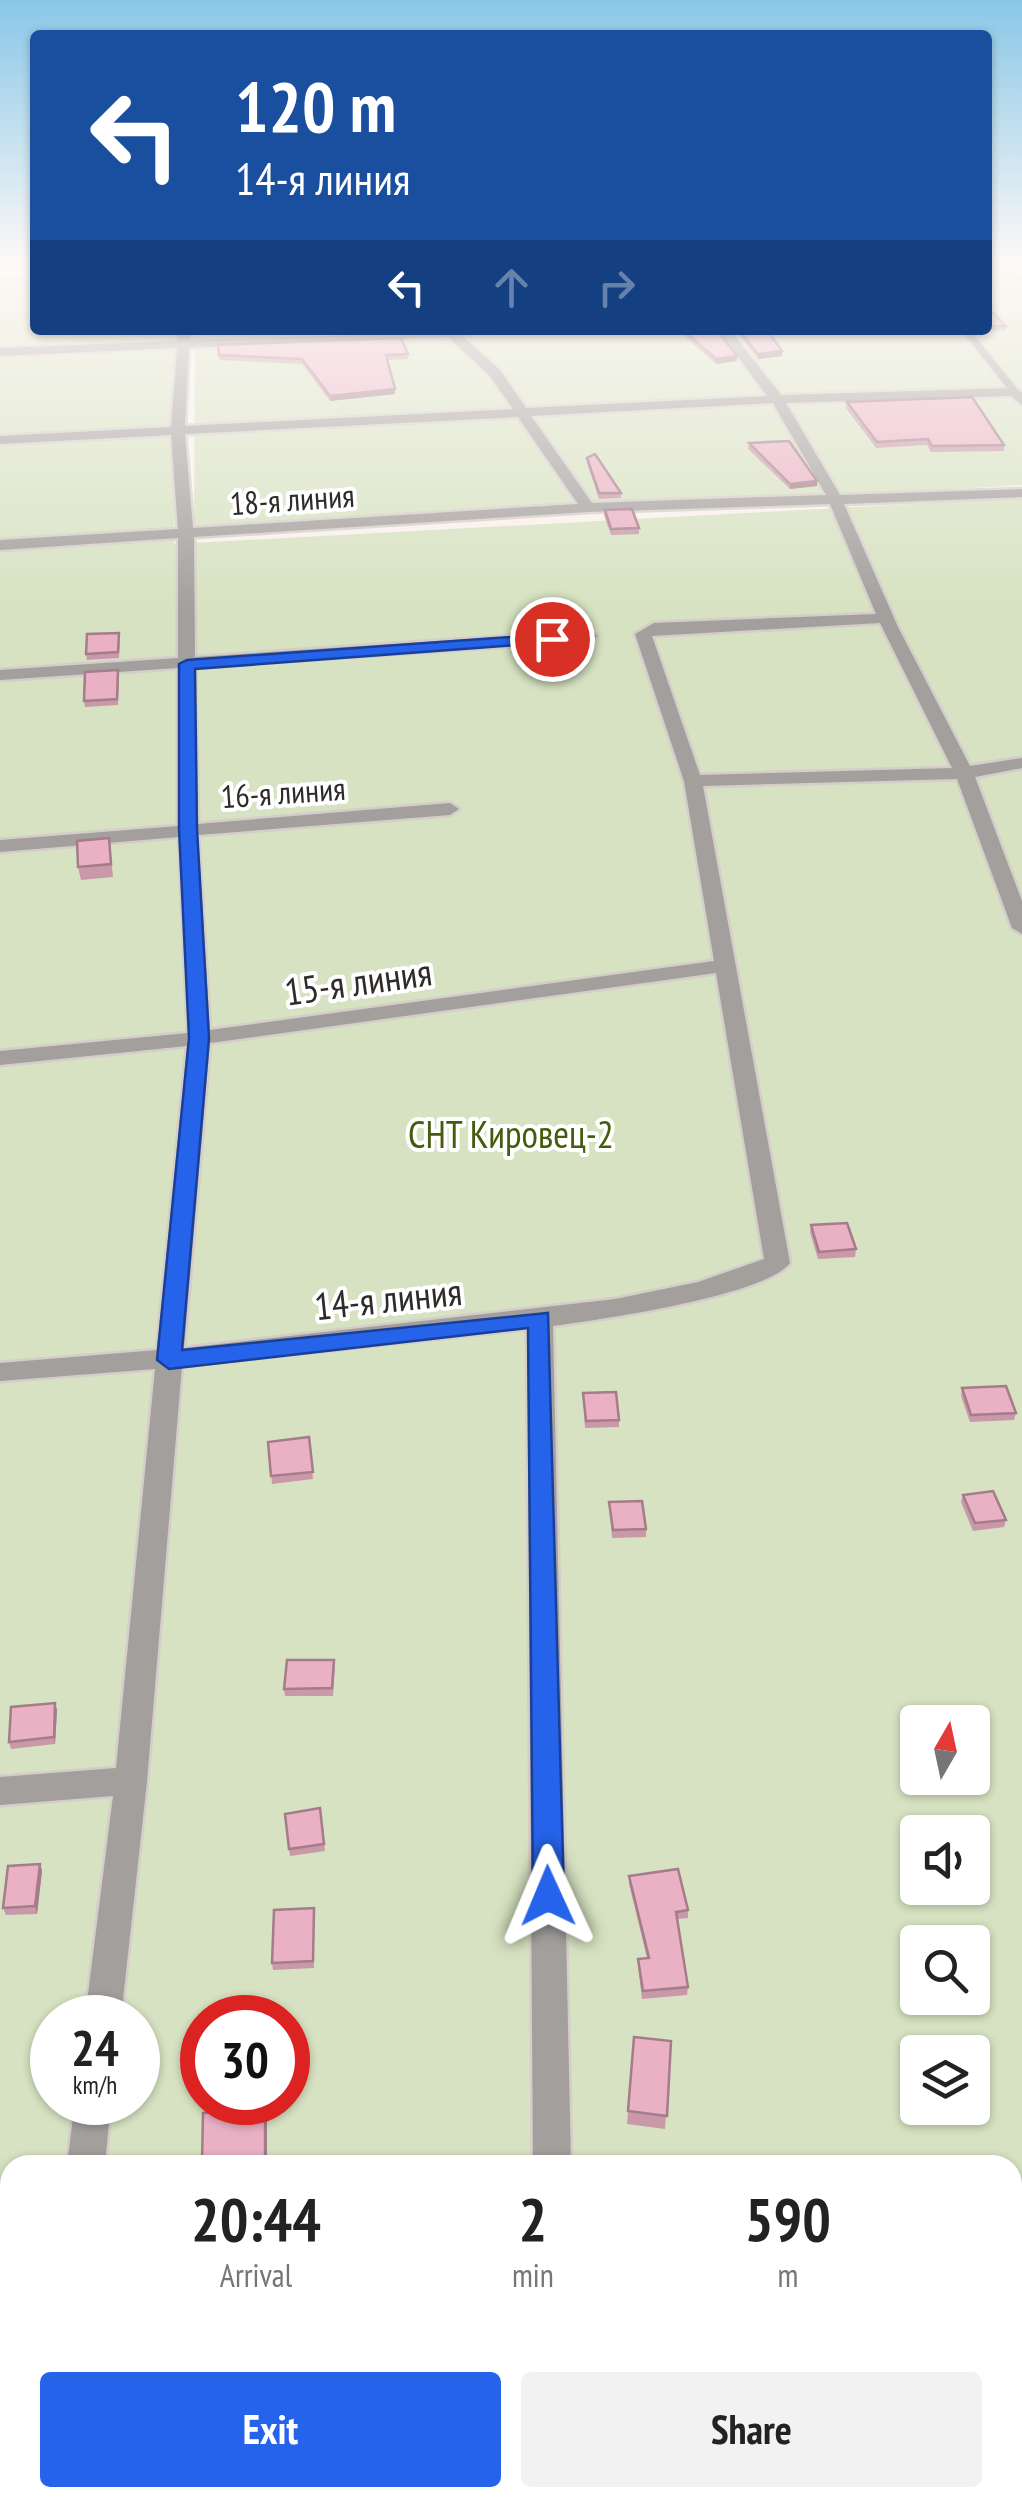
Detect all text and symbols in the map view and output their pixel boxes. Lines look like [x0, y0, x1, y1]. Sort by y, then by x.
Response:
text: 120 m [235, 61, 396, 151]
icon: left [70, 70, 200, 200]
text: 14-я линия [235, 149, 410, 207]
icon: left [379, 260, 434, 315]
icon: ahead [484, 260, 539, 315]
icon: right [589, 260, 644, 315]
street label: 18-я линия [228, 474, 356, 524]
pin [510, 597, 595, 682]
icon: arrive [525, 612, 580, 667]
street label: 16-я линия [219, 767, 347, 817]
street label: 15-я линия [281, 946, 435, 1016]
park label: СНТ Кировец-2 [408, 1109, 614, 1158]
street label: 14-я линия [312, 1266, 464, 1330]
north arrow [900, 1705, 990, 1795]
map controls [900, 1705, 990, 2125]
button: sound [900, 1815, 990, 1905]
position arrow [496, 1844, 600, 1948]
button: search [900, 1925, 990, 2015]
speed limit sign: 30 [180, 1995, 310, 2125]
text: 24 [71, 2015, 119, 2080]
button: layers [900, 2035, 990, 2125]
text: km/h [73, 2069, 117, 2101]
text: 20:44 [191, 2180, 321, 2258]
text: 2 [519, 2180, 547, 2258]
text: 590 [745, 2180, 831, 2258]
text: Arrival [220, 2254, 292, 2296]
text: min [512, 2254, 554, 2296]
text: m [777, 2254, 798, 2296]
button: Exit [40, 2372, 501, 2487]
button: Share [521, 2372, 982, 2487]

